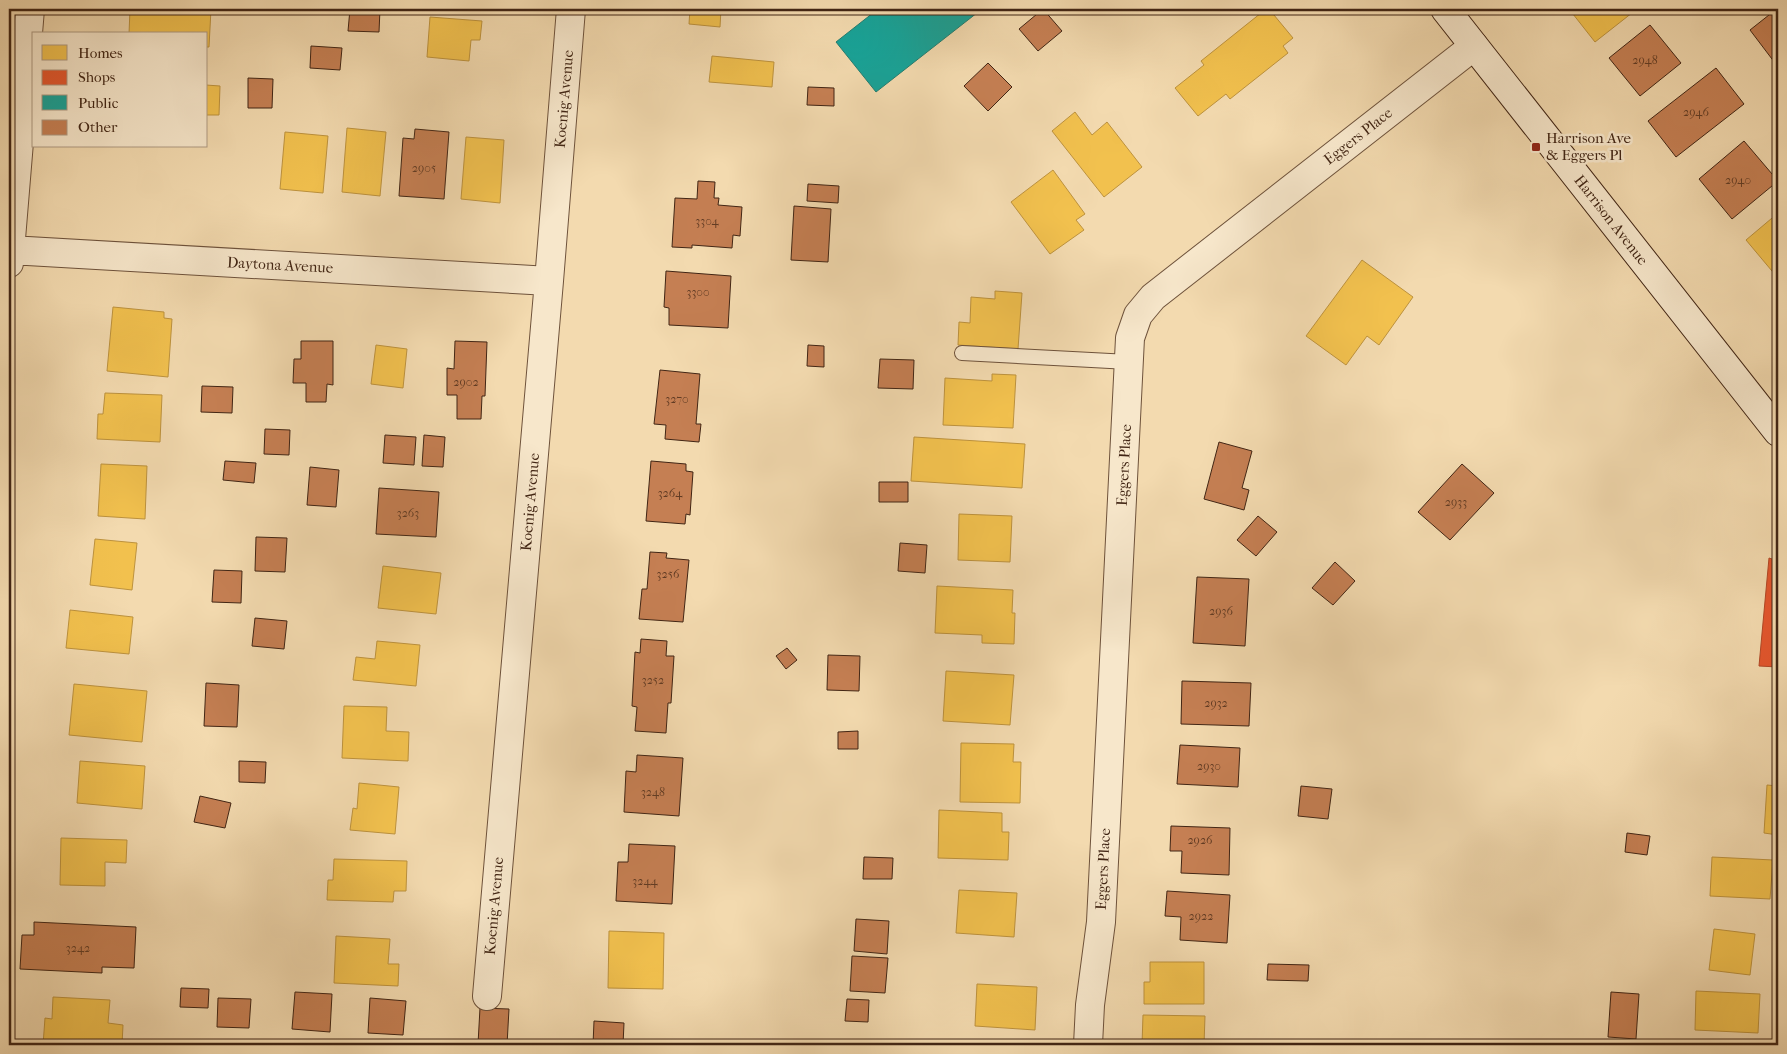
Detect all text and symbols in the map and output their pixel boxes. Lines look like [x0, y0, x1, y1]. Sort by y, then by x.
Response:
legend [32, 32, 208, 148]
text: Homes [78, 44, 123, 62]
street label: Koenig Avenue [551, 49, 577, 149]
house number: 2948 [1632, 53, 1658, 67]
text: Shops [78, 68, 116, 86]
text: Public [78, 94, 119, 112]
street label: Eggers Place [1320, 103, 1396, 168]
house number: 2946 [1683, 105, 1709, 119]
text: Other [78, 118, 118, 136]
place label: Harrison Ave & Eggers Pl [1546, 129, 1632, 164]
marker: Harrison Ave & Eggers Pl [1530, 141, 1542, 153]
house number: 2905 [412, 161, 436, 175]
street label: Harrison Avenue [1570, 171, 1652, 269]
house number: 2940 [1725, 173, 1751, 187]
house number: 3304 [695, 214, 720, 228]
street label: Daytona Avenue [226, 253, 334, 277]
house number: 3300 [686, 285, 710, 299]
house number: 2902 [453, 375, 479, 389]
house number: 3270 [665, 392, 689, 406]
street label: Eggers Place [1113, 423, 1135, 506]
street label: Koenig Avenue [517, 452, 543, 552]
house number: 3264 [658, 486, 683, 500]
house number: 2933 [1445, 495, 1467, 509]
house number: 3263 [397, 506, 419, 520]
house number: 3256 [657, 567, 680, 581]
house number: 2936 [1209, 604, 1233, 618]
house number: 3252 [642, 673, 664, 687]
house number: 2932 [1204, 696, 1228, 710]
house number: 2930 [1197, 759, 1221, 773]
house number: 3248 [641, 785, 665, 799]
street label: Eggers Place [1092, 827, 1114, 910]
house number: 2926 [1187, 833, 1213, 847]
street label: Koenig Avenue [481, 856, 507, 956]
house number: 3244 [632, 874, 659, 888]
house number: 2922 [1189, 909, 1213, 923]
house number: 3242 [66, 941, 90, 955]

